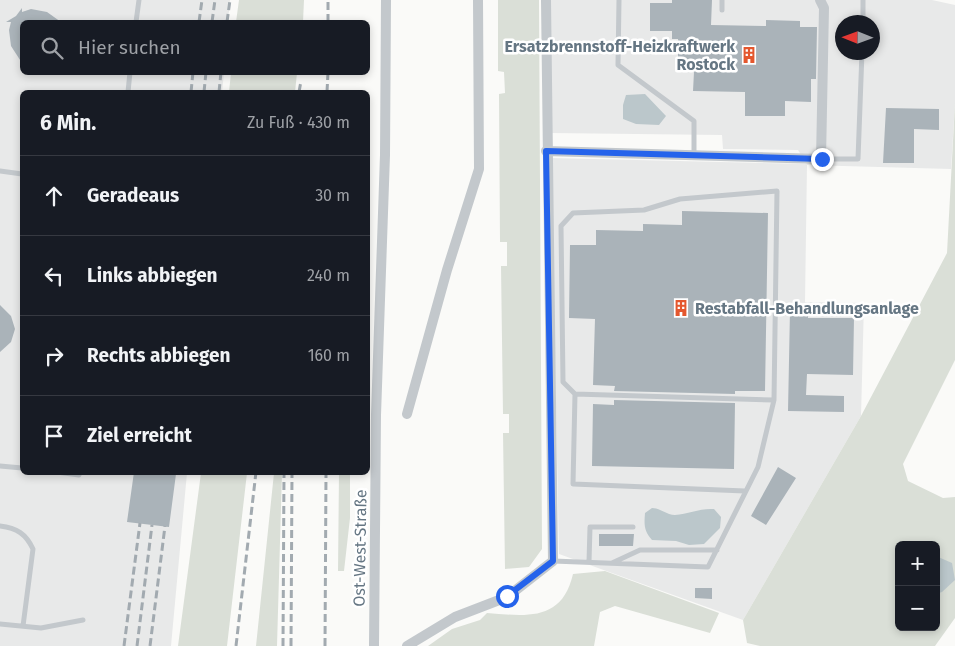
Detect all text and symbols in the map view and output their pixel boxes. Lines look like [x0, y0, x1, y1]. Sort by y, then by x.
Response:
north arrow [835, 15, 880, 60]
search box [20, 20, 370, 75]
icon: search [38, 34, 66, 62]
text: Hier suchen [78, 36, 181, 59]
place label: Ersatzbrennstoff-Heizkraftwerk Rostock [505, 37, 735, 74]
building icon: Ersatzbrennstoff-Heizkraftwerk Rostock [739, 45, 759, 65]
text: 6 Min. [40, 110, 96, 136]
text: Zu Fuß · 430 m [247, 113, 350, 132]
route end [811, 148, 834, 171]
icon: ahead [40, 182, 68, 210]
text: Geradeaus [87, 184, 179, 207]
text: 30 m [315, 186, 350, 205]
icon: left [40, 262, 68, 290]
text: Links abbiegen [87, 264, 218, 287]
text: 240 m [307, 266, 350, 285]
building icon: Restabfall-Behandlungsanlage [671, 298, 691, 318]
place label: Restabfall-Behandlungsanlage [695, 299, 919, 318]
icon: right [40, 342, 68, 370]
text: Rechts abbiegen [87, 344, 230, 367]
text: 160 m [308, 346, 350, 365]
icon: arrive [40, 422, 68, 450]
text: Ziel erreicht [87, 424, 192, 447]
street label: Ost-West-Straße [349, 489, 371, 607]
map controls [895, 541, 940, 631]
button: + [895, 541, 940, 586]
route start [496, 585, 519, 608]
button: − [895, 586, 940, 631]

